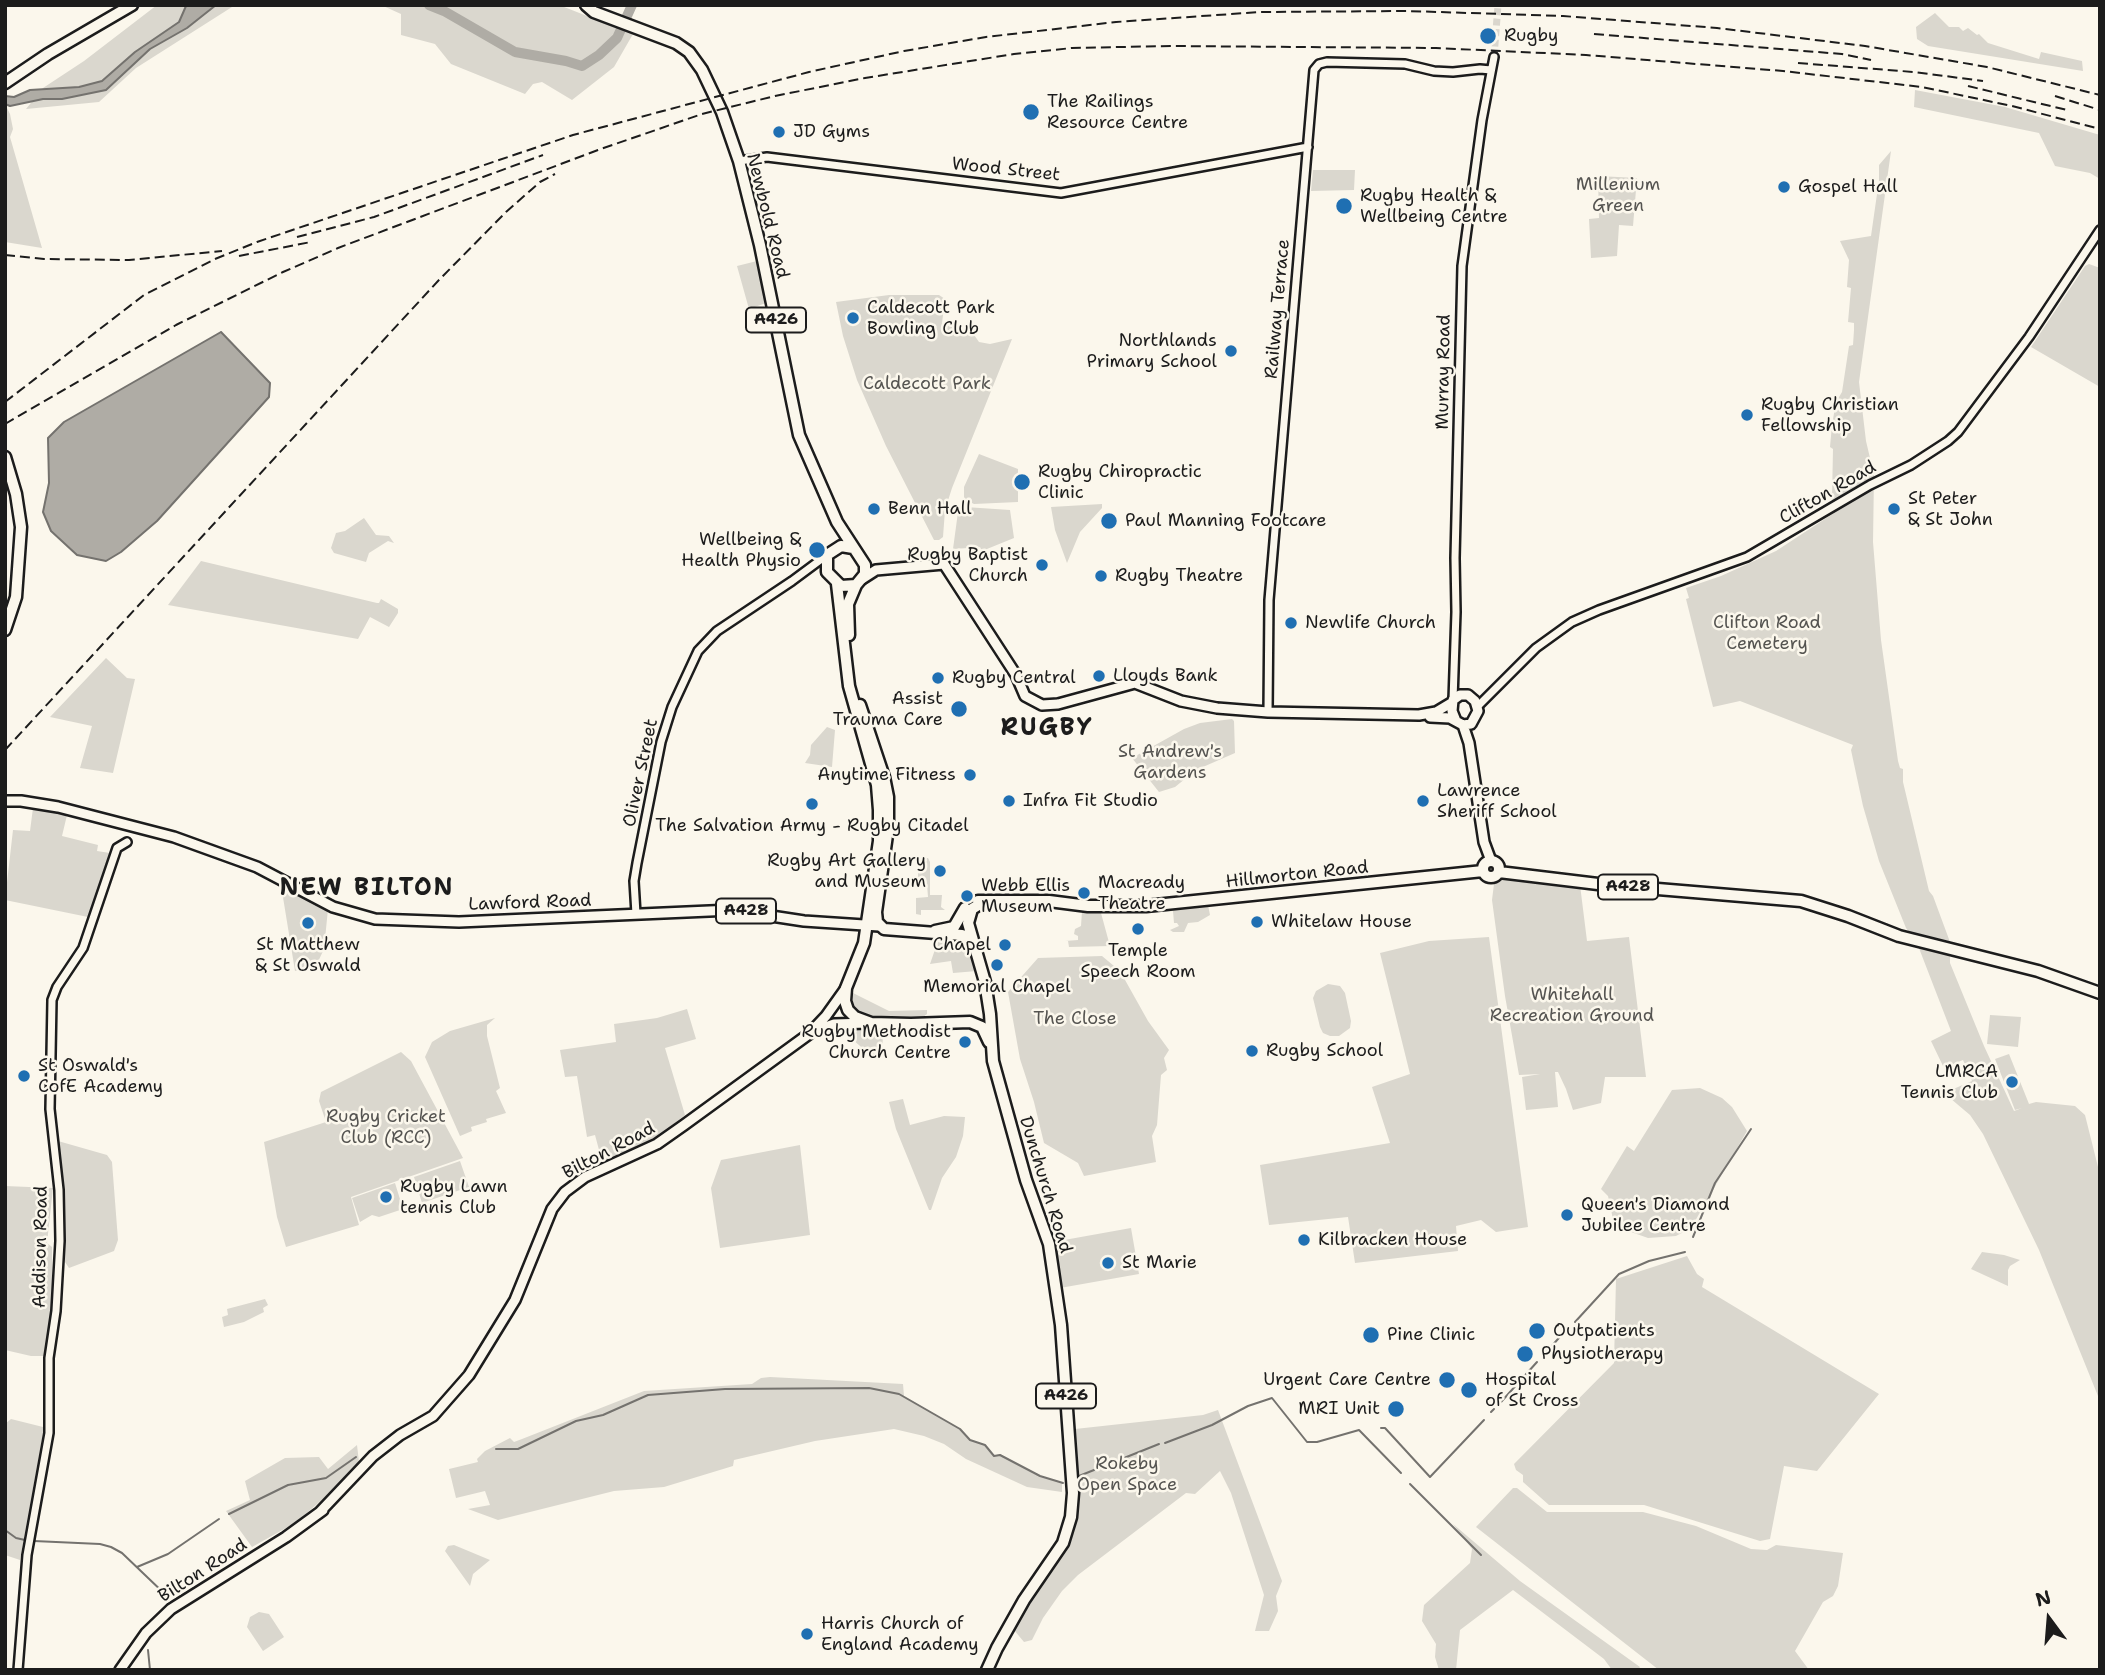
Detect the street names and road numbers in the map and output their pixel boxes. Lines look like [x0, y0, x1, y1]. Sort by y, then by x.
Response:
street label: Newbold Road [741, 151, 793, 281]
street label: Wood Street [951, 154, 1061, 186]
street label: Railway Terrace [1261, 238, 1295, 380]
road number: A426 [746, 308, 806, 332]
street label: Murray Road [1432, 314, 1456, 430]
street label: Clifton Road [1776, 457, 1880, 529]
street label: Oliver Street [619, 717, 663, 829]
street label: Hillmorton Road [1225, 857, 1369, 893]
road number: A428 [1598, 874, 1658, 900]
street label: Lawford Road [468, 890, 592, 916]
road number: A428 [716, 898, 776, 923]
street label: Dunchurch Road [1014, 1114, 1076, 1256]
street label: Bilton Road [559, 1118, 659, 1184]
street label: Addison Road [29, 1186, 53, 1308]
road number: A426 [1036, 1384, 1096, 1408]
street label: Bilton Road [155, 1534, 251, 1608]

